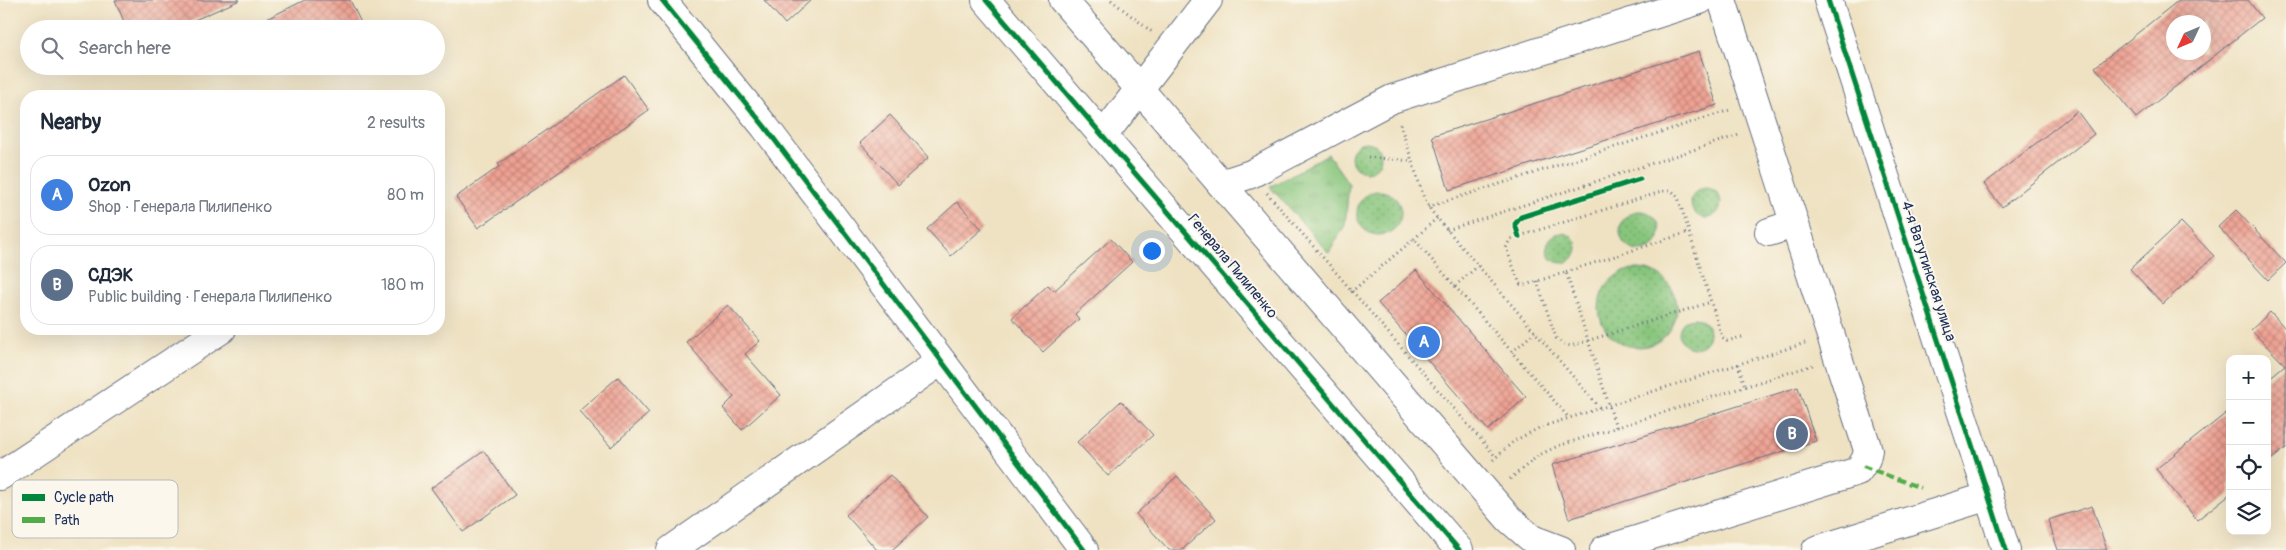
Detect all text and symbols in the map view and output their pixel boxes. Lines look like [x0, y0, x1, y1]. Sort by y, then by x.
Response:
north arrow [2166, 15, 2211, 60]
search box [20, 20, 445, 75]
icon: search [38, 34, 66, 62]
text: Search here [78, 36, 171, 60]
text: Nearby [40, 109, 101, 136]
text: 2 results [367, 113, 425, 133]
text: Ozon [88, 173, 131, 197]
text: A [52, 185, 62, 205]
text: 80 m [387, 185, 424, 205]
text: Shop · Генерала Пилипенко [88, 197, 272, 217]
street label: 4-я Ватутинская улица [1897, 199, 1960, 344]
street label: Генерала Пилипенко [1183, 210, 1282, 322]
your location [1139, 238, 1165, 264]
text: СДЭК [88, 263, 133, 287]
text: B [52, 275, 62, 295]
text: 180 m [381, 275, 424, 295]
text: Public building · Генерала Пилипенко [88, 287, 332, 307]
pin: A [1408, 323, 1440, 361]
map controls [2226, 355, 2271, 535]
button: + [2226, 355, 2271, 400]
button: − [2226, 400, 2271, 445]
pin: B [1776, 415, 1808, 453]
button: locate [2226, 445, 2271, 490]
legend [12, 480, 178, 538]
text: Cycle path [54, 489, 114, 506]
button: layers [2226, 490, 2271, 535]
text: Path [54, 512, 79, 529]

